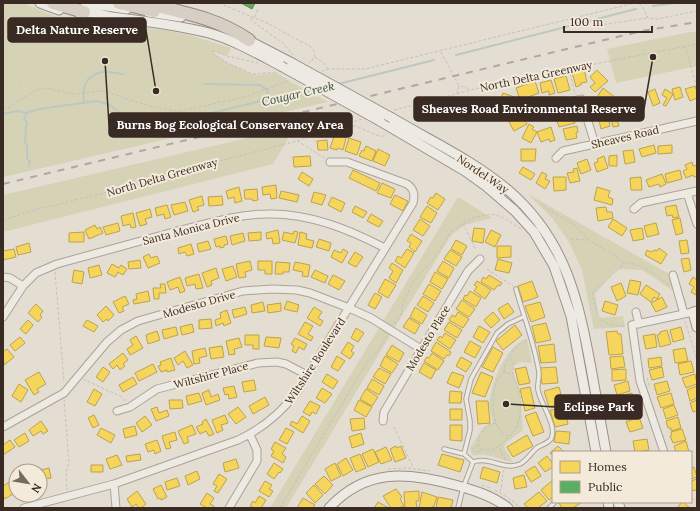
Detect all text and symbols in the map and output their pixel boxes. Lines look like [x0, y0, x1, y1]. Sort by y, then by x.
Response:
scale bar [564, 8, 652, 34]
text: 100 m [570, 14, 603, 29]
callout: Delta Nature Reserve [8, 18, 146, 42]
text: Delta Nature Reserve [16, 22, 139, 37]
street label: North Delta Greenway [478, 57, 594, 95]
water label: Cougar Creek [260, 78, 336, 109]
callout: Sheaves Road Environmental Reserve [414, 97, 644, 121]
text: Sheaves Road Environmental Reserve [422, 101, 637, 116]
callout: Burns Bog Ecological Conservancy Area [109, 113, 352, 137]
text: Burns Bog Ecological Conservancy Area [117, 117, 344, 132]
street label: Sheaves Road [590, 122, 661, 152]
street label: Nordel Way [454, 151, 512, 197]
street label: North Delta Greenway [105, 154, 219, 200]
street label: Santa Monica Drive [141, 210, 241, 248]
street label: Modesto Drive [161, 287, 237, 321]
street label: Modesto Place [403, 302, 453, 374]
street label: Wiltshire Boulevard [282, 315, 348, 407]
street label: Wiltshire Place [172, 358, 250, 392]
callout: Eclipse Park [555, 395, 642, 419]
text: Eclipse Park [564, 399, 634, 414]
legend [552, 451, 692, 503]
text: Homes [588, 459, 627, 474]
north arrow [8, 463, 48, 503]
text: Public [588, 479, 622, 494]
text: N [28, 481, 45, 496]

